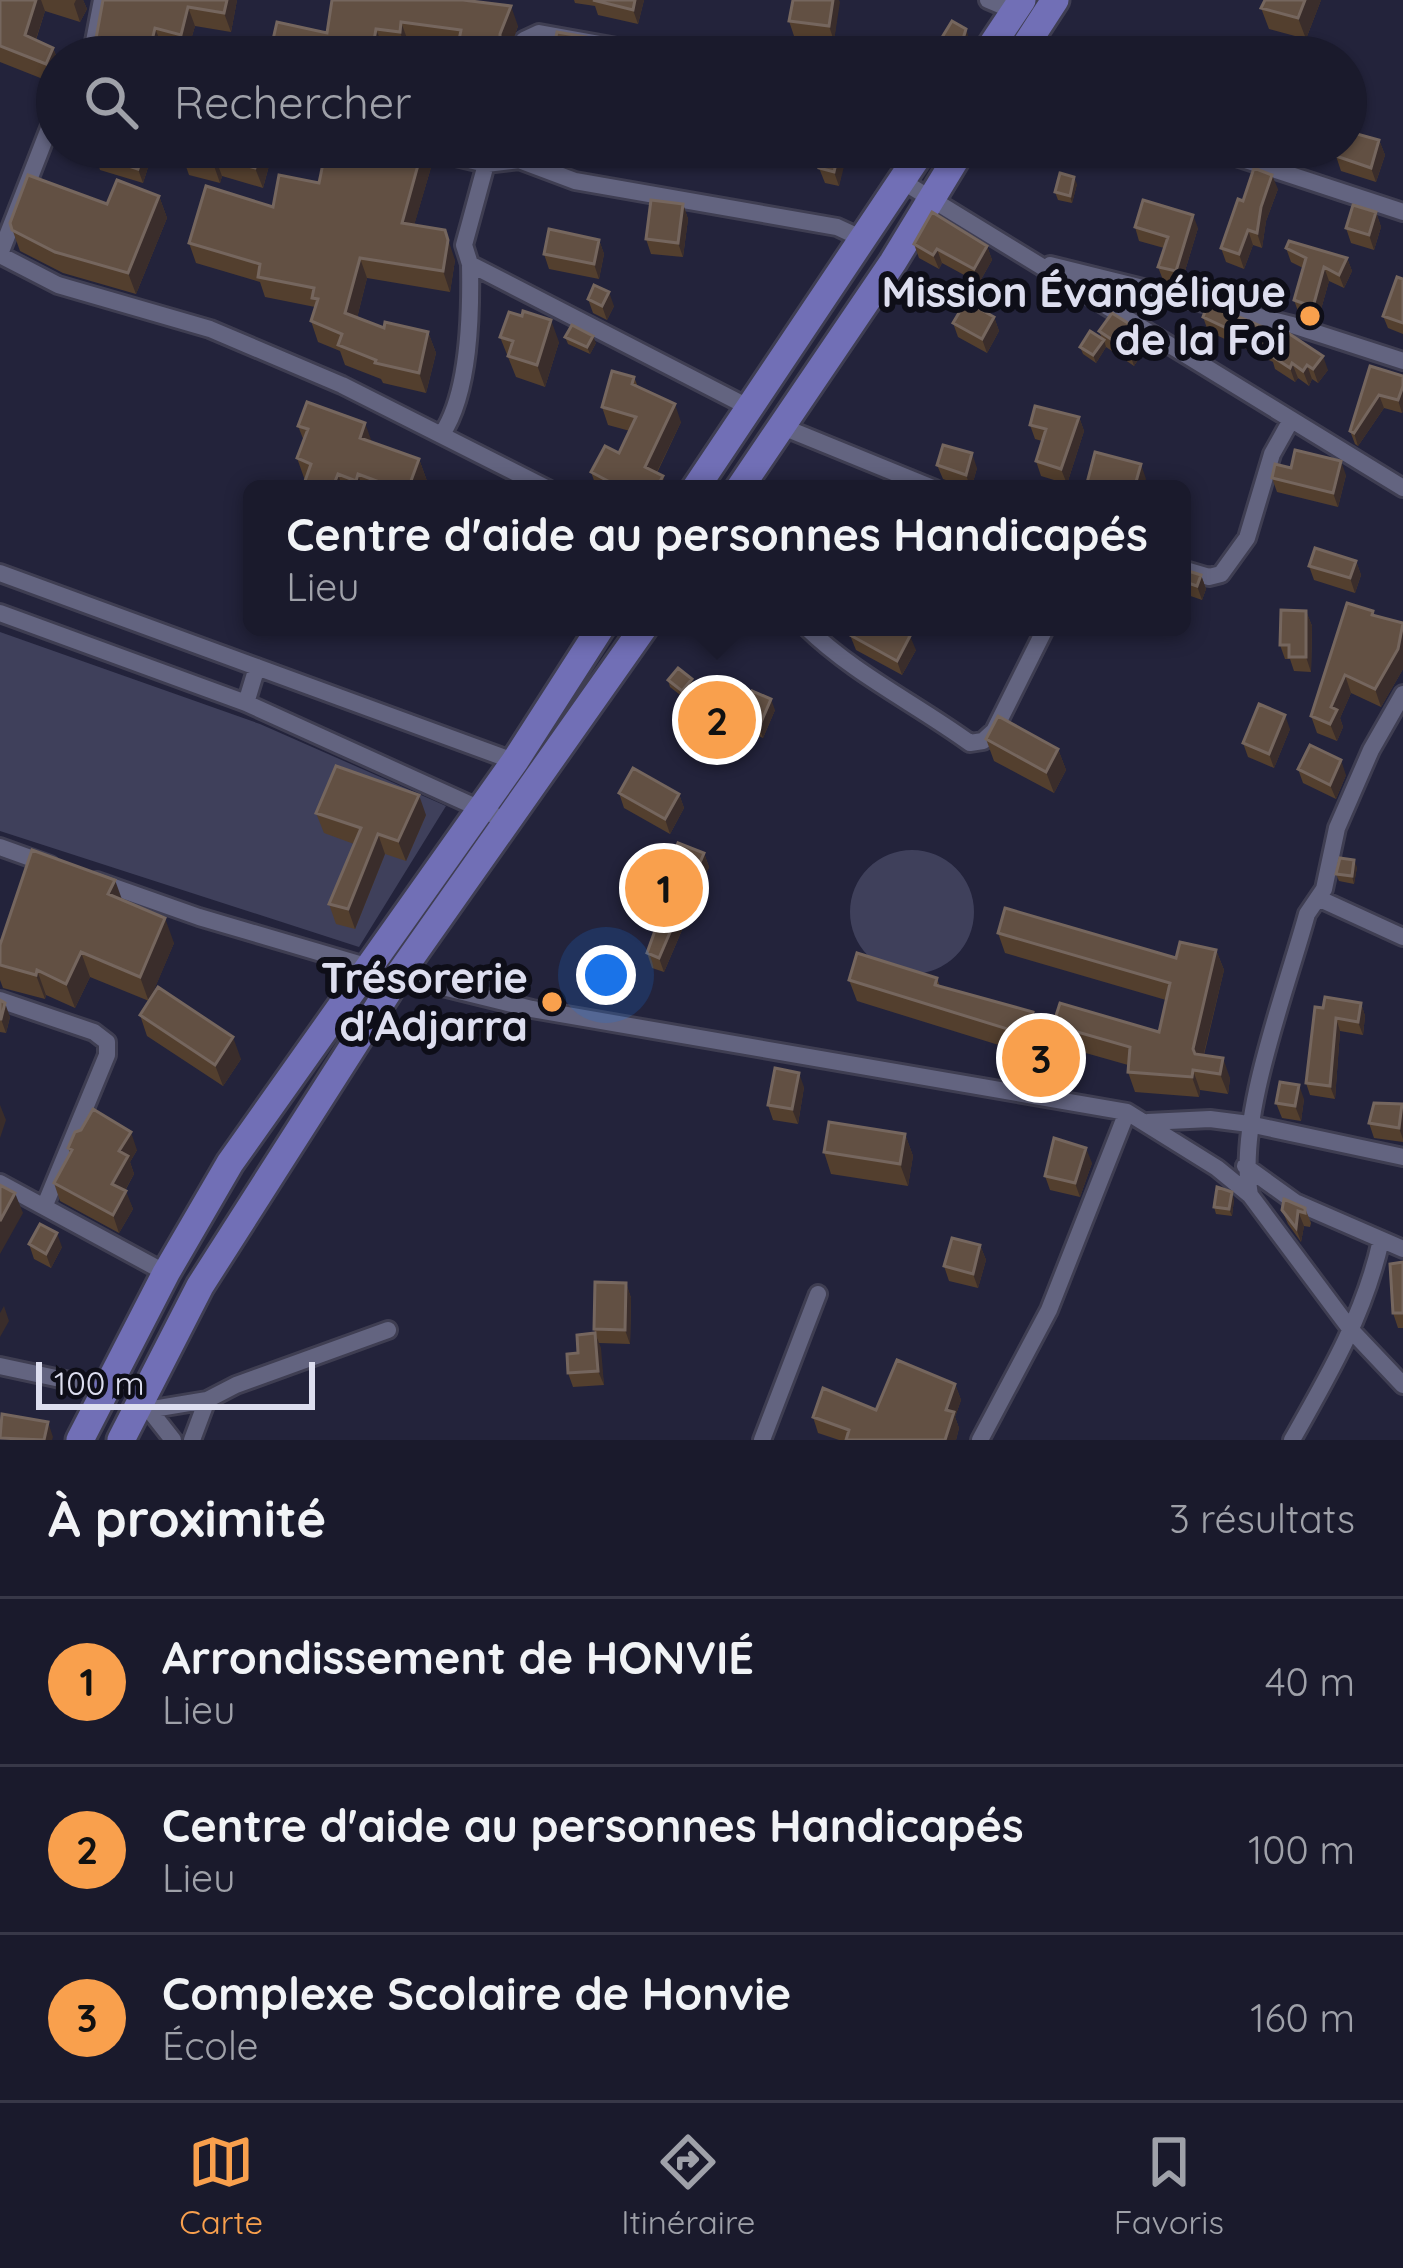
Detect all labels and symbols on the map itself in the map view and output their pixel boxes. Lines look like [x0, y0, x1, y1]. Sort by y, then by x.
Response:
place label: Mission Évangélique de la Foi [882, 265, 1286, 366]
marker: Mission Évangélique de la Foi [1297, 303, 1323, 329]
pin: 2 [678, 675, 756, 765]
pin: 1 [625, 843, 703, 933]
your location [576, 945, 636, 1005]
place label: Trésorerie d'Adjarra [321, 951, 528, 1052]
marker: Trésorerie d'Adjarra [539, 989, 565, 1015]
pin: 3 [1002, 1013, 1080, 1103]
scale bar [36, 1356, 315, 1409]

